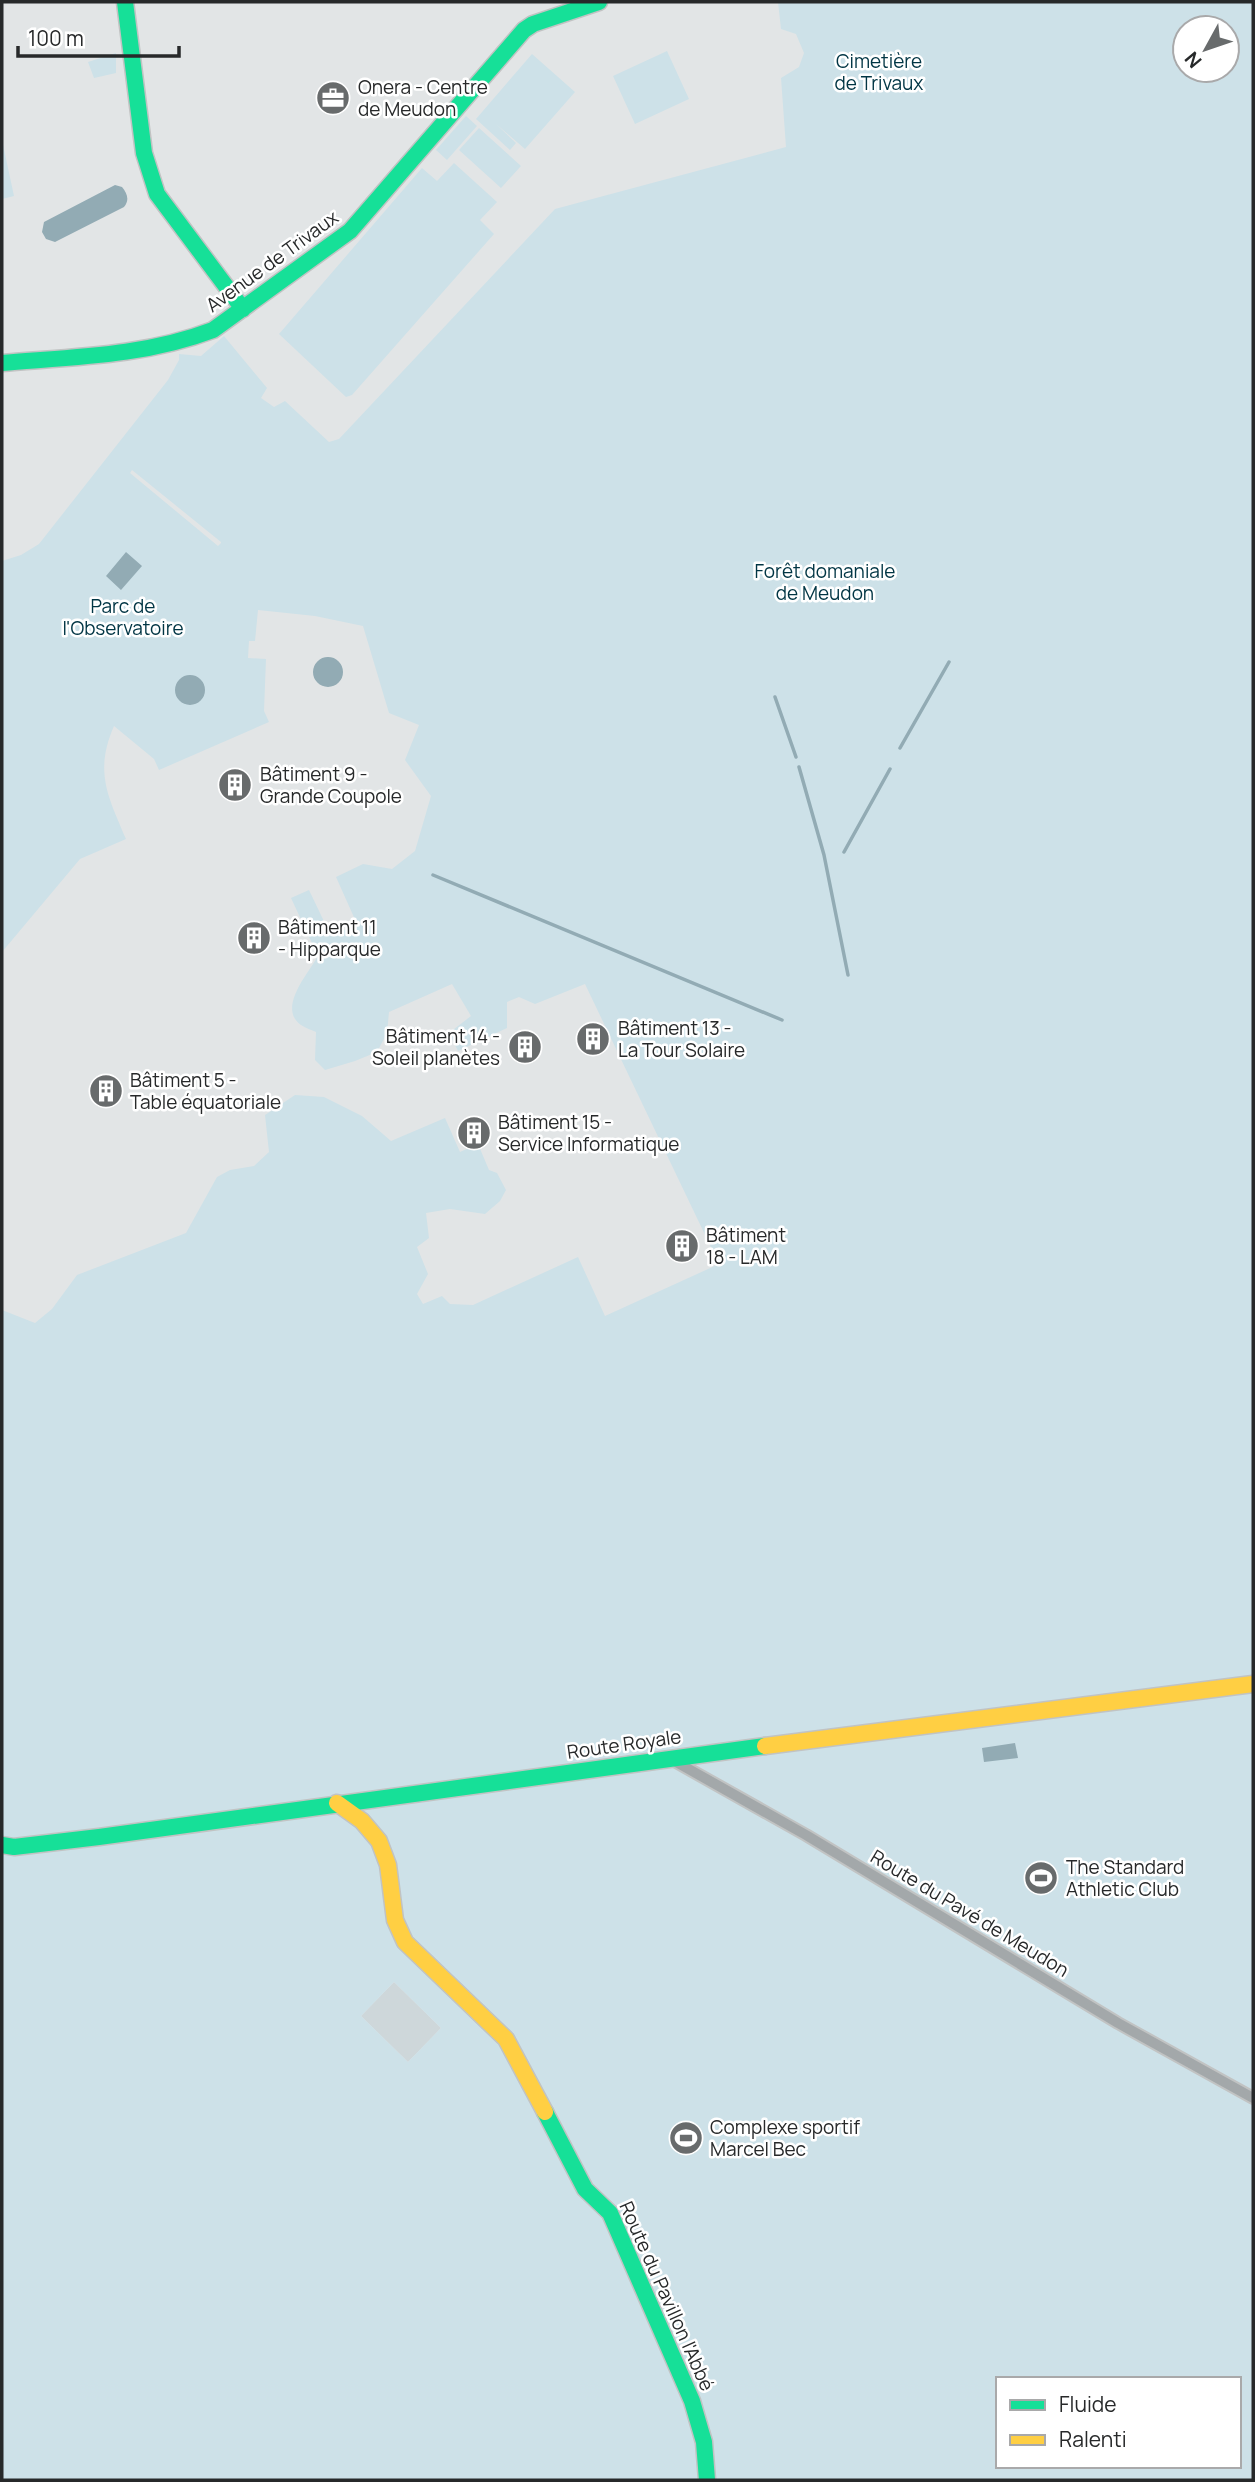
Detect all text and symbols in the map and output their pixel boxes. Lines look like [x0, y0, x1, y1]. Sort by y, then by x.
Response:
scale bar [18, 14, 178, 58]
north arrow [1171, 14, 1241, 84]
text: 100 m [28, 24, 84, 52]
text: N [1179, 46, 1207, 74]
park label: Cimetière de Trivaux [835, 48, 923, 96]
place label: Onera - Centre de Meudon [358, 74, 488, 122]
office icon: Onera - Centre de Meudon [314, 79, 352, 117]
street label: Avenue de Trivaux [201, 204, 343, 318]
park label: Forêt domaniale de Meudon [755, 558, 895, 606]
park label: Parc de l'Observatoire [62, 593, 184, 641]
place label: Bâtiment 9 - Grande Coupole [260, 761, 402, 809]
building icon: Bâtiment 9 - Grande Coupole [216, 766, 254, 804]
place label: Bâtiment 11 - Hipparque [278, 914, 381, 962]
building icon: Bâtiment 11 - Hipparque [235, 919, 273, 957]
place label: Bâtiment 13 - La Tour Solaire [618, 1015, 745, 1063]
building icon: Bâtiment 13 - La Tour Solaire [574, 1020, 612, 1058]
place label: Bâtiment 14 - Soleil planètes [372, 1023, 500, 1071]
building icon: Bâtiment 14 - Soleil planètes [506, 1028, 544, 1066]
place label: Bâtiment 5 - Table équatoriale [130, 1067, 281, 1115]
building icon: Bâtiment 5 - Table équatoriale [87, 1072, 125, 1110]
place label: Bâtiment 15 - Service Informatique [498, 1109, 679, 1157]
building icon: Bâtiment 15 - Service Informatique [455, 1114, 493, 1152]
place label: Bâtiment 18 - LAM [706, 1222, 786, 1270]
building icon: Bâtiment 18 - LAM [663, 1227, 701, 1265]
street label: Route Royale [565, 1723, 683, 1765]
street label: Route du Pavé de Meudon [866, 1843, 1074, 1983]
place label: The Standard Athletic Club [1066, 1854, 1184, 1902]
sports icon: The Standard Athletic Club [1022, 1859, 1060, 1897]
place label: Complexe sportif Marcel Bec [710, 2114, 860, 2162]
sports icon: Complexe sportif Marcel Bec [667, 2119, 705, 2157]
street label: Route du Pavillon l'Abbé [613, 2197, 721, 2395]
legend [996, 2377, 1241, 2468]
text: Fluide [1059, 2390, 1117, 2418]
text: Ralenti [1059, 2425, 1127, 2453]

